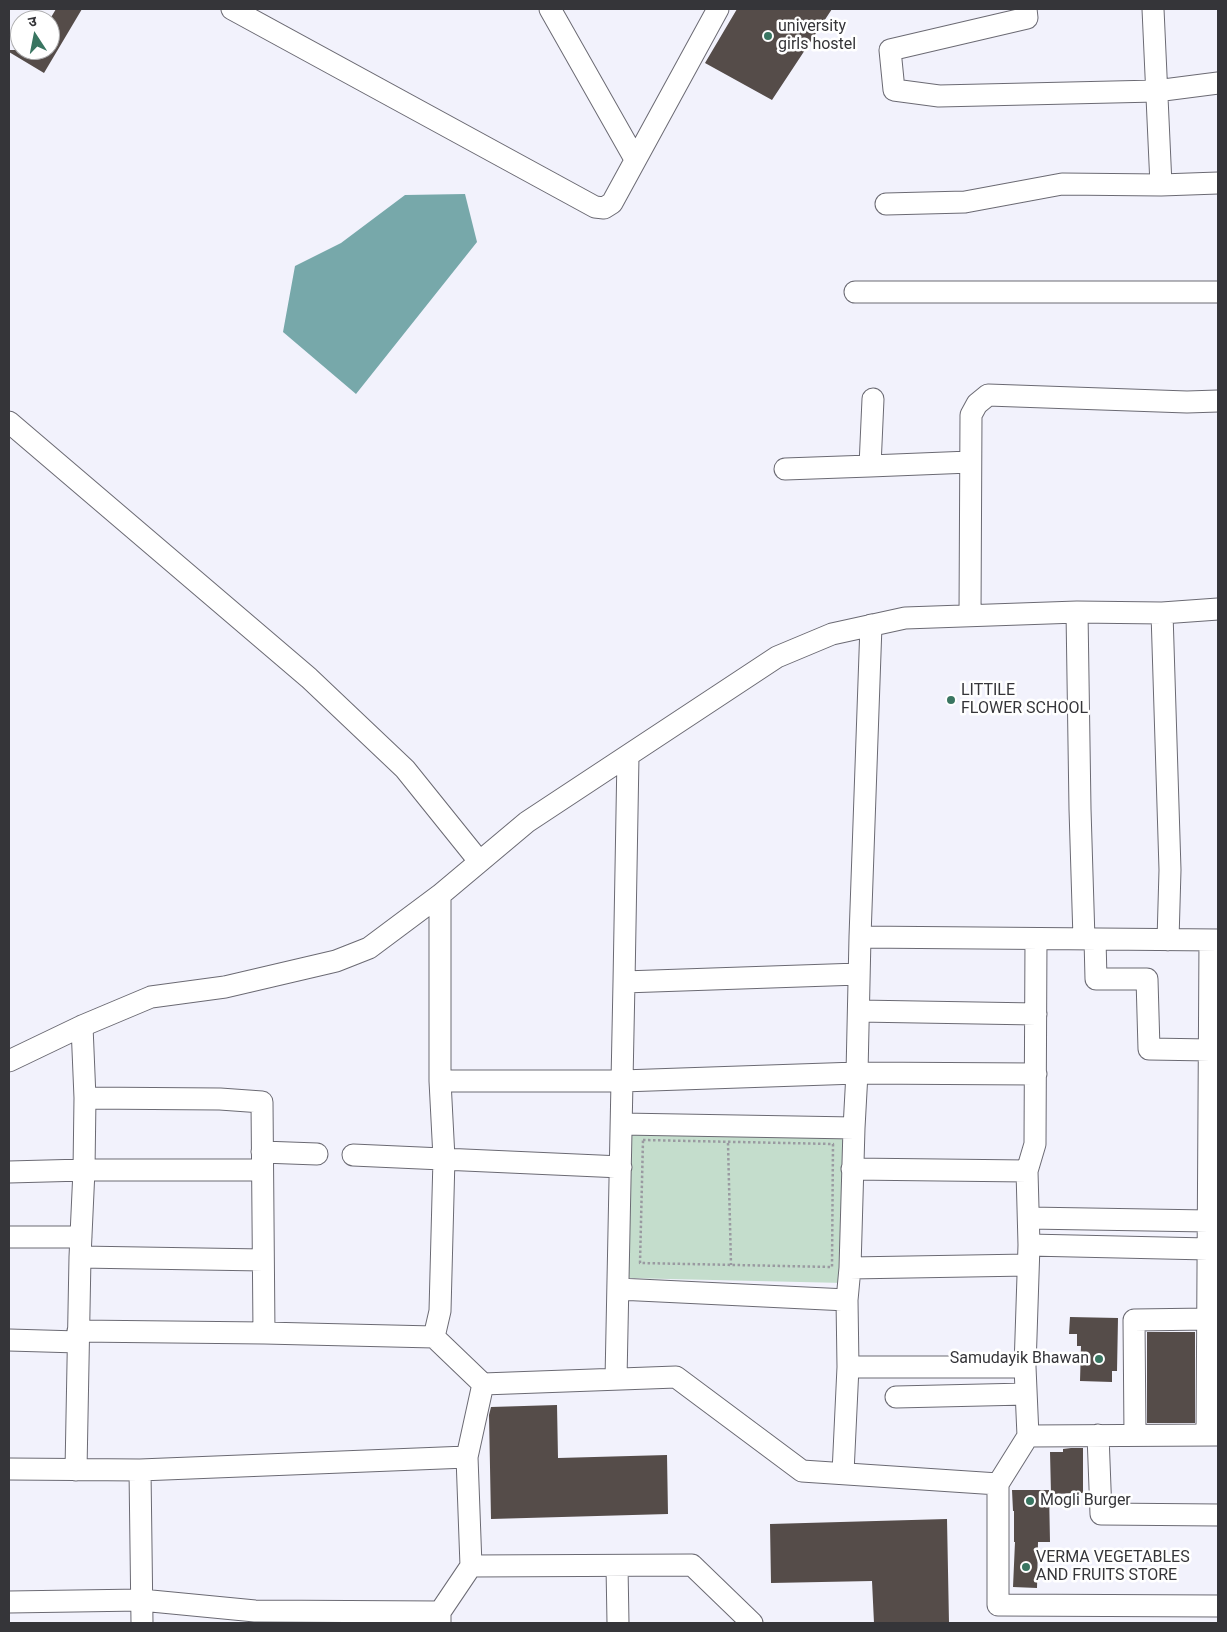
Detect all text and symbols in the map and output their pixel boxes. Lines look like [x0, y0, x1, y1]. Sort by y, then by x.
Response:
north arrow [10, 10, 60, 60]
text: उ [27, 13, 38, 30]
place label: university girls hostel [778, 17, 856, 55]
marker: university girls hostel [762, 30, 774, 42]
place label: LITTILE FLOWER SCHOOL [961, 681, 1088, 719]
marker: LITTILE FLOWER SCHOOL [945, 694, 957, 706]
place label: Samudayik Bhawan [950, 1349, 1089, 1369]
marker: Samudayik Bhawan [1093, 1353, 1105, 1365]
place label: Mogli Burger [1040, 1491, 1131, 1511]
marker: Mogli Burger [1024, 1495, 1036, 1507]
place label: VERMA VEGETABLES AND FRUITS STORE [1036, 1548, 1190, 1586]
marker: VERMA VEGETABLES AND FRUITS STORE [1020, 1561, 1032, 1573]

